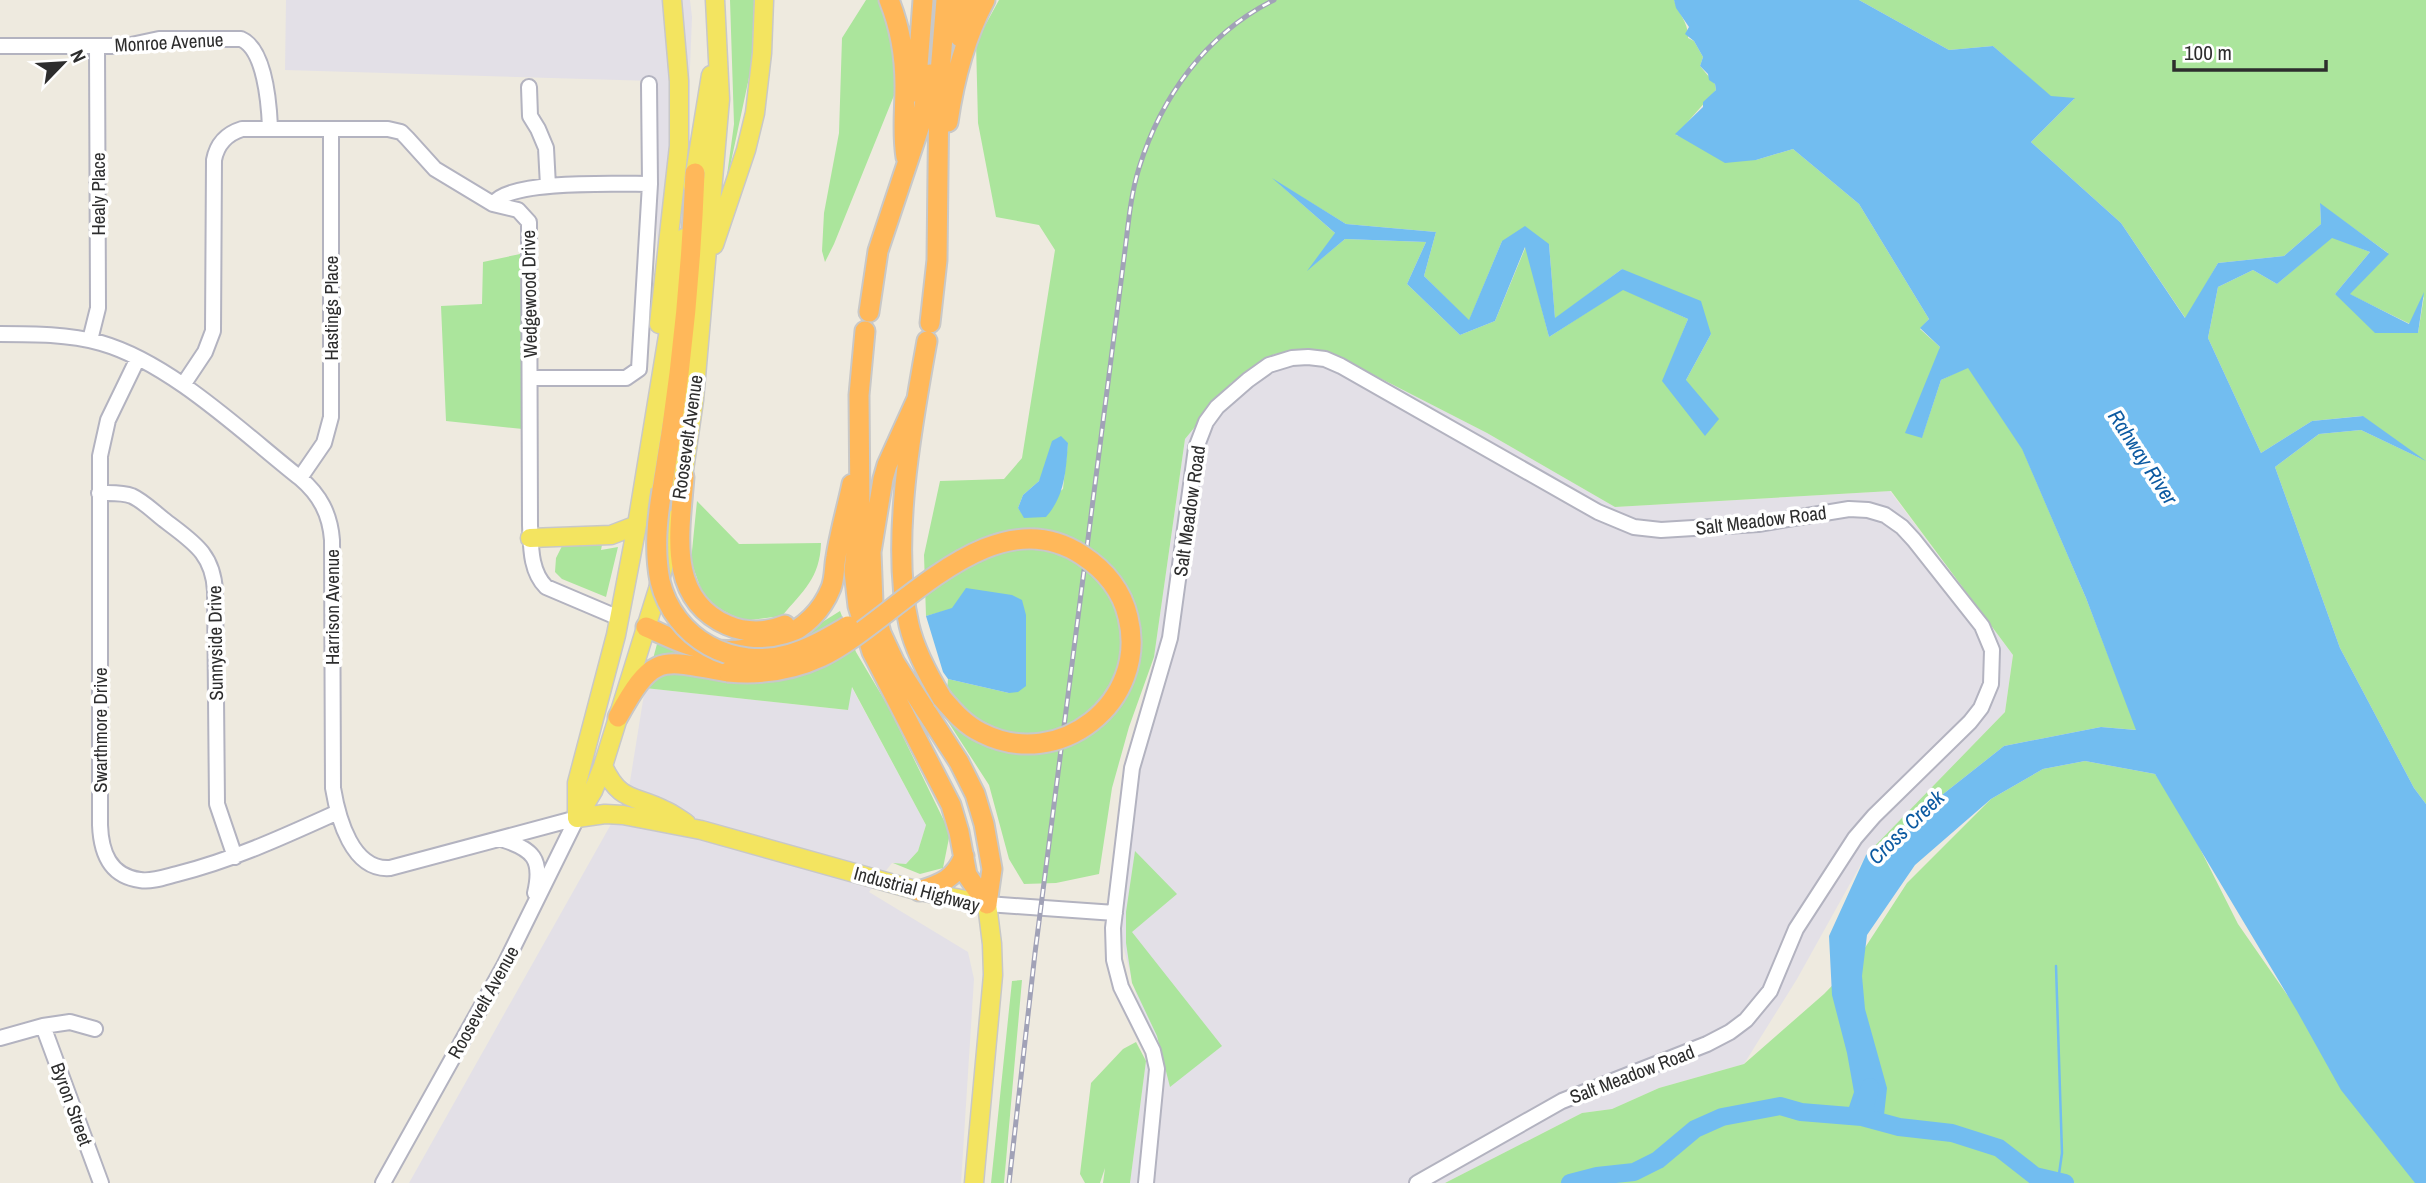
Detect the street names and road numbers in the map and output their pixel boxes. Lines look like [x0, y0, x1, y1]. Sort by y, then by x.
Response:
street label: Monroe Avenue [114, 26, 224, 58]
street label: Healy Place [85, 152, 111, 236]
street label: Wedgewood Drive [515, 230, 543, 358]
street label: Hastings Place [318, 256, 344, 360]
street label: Roosevelt Avenue [665, 373, 709, 501]
street label: Salt Meadow Road [1167, 444, 1211, 578]
street label: Salt Meadow Road [1694, 499, 1828, 541]
street label: Harrison Avenue [319, 549, 345, 665]
street label: Sunnyside Drive [201, 585, 229, 701]
street label: Swarthmore Drive [87, 667, 113, 793]
street label: Industrial Highway [851, 860, 983, 918]
street label: Roosevelt Avenue [441, 941, 525, 1063]
street label: Salt Meadow Road [1566, 1038, 1698, 1110]
street label: Byron Street [45, 1059, 99, 1150]

